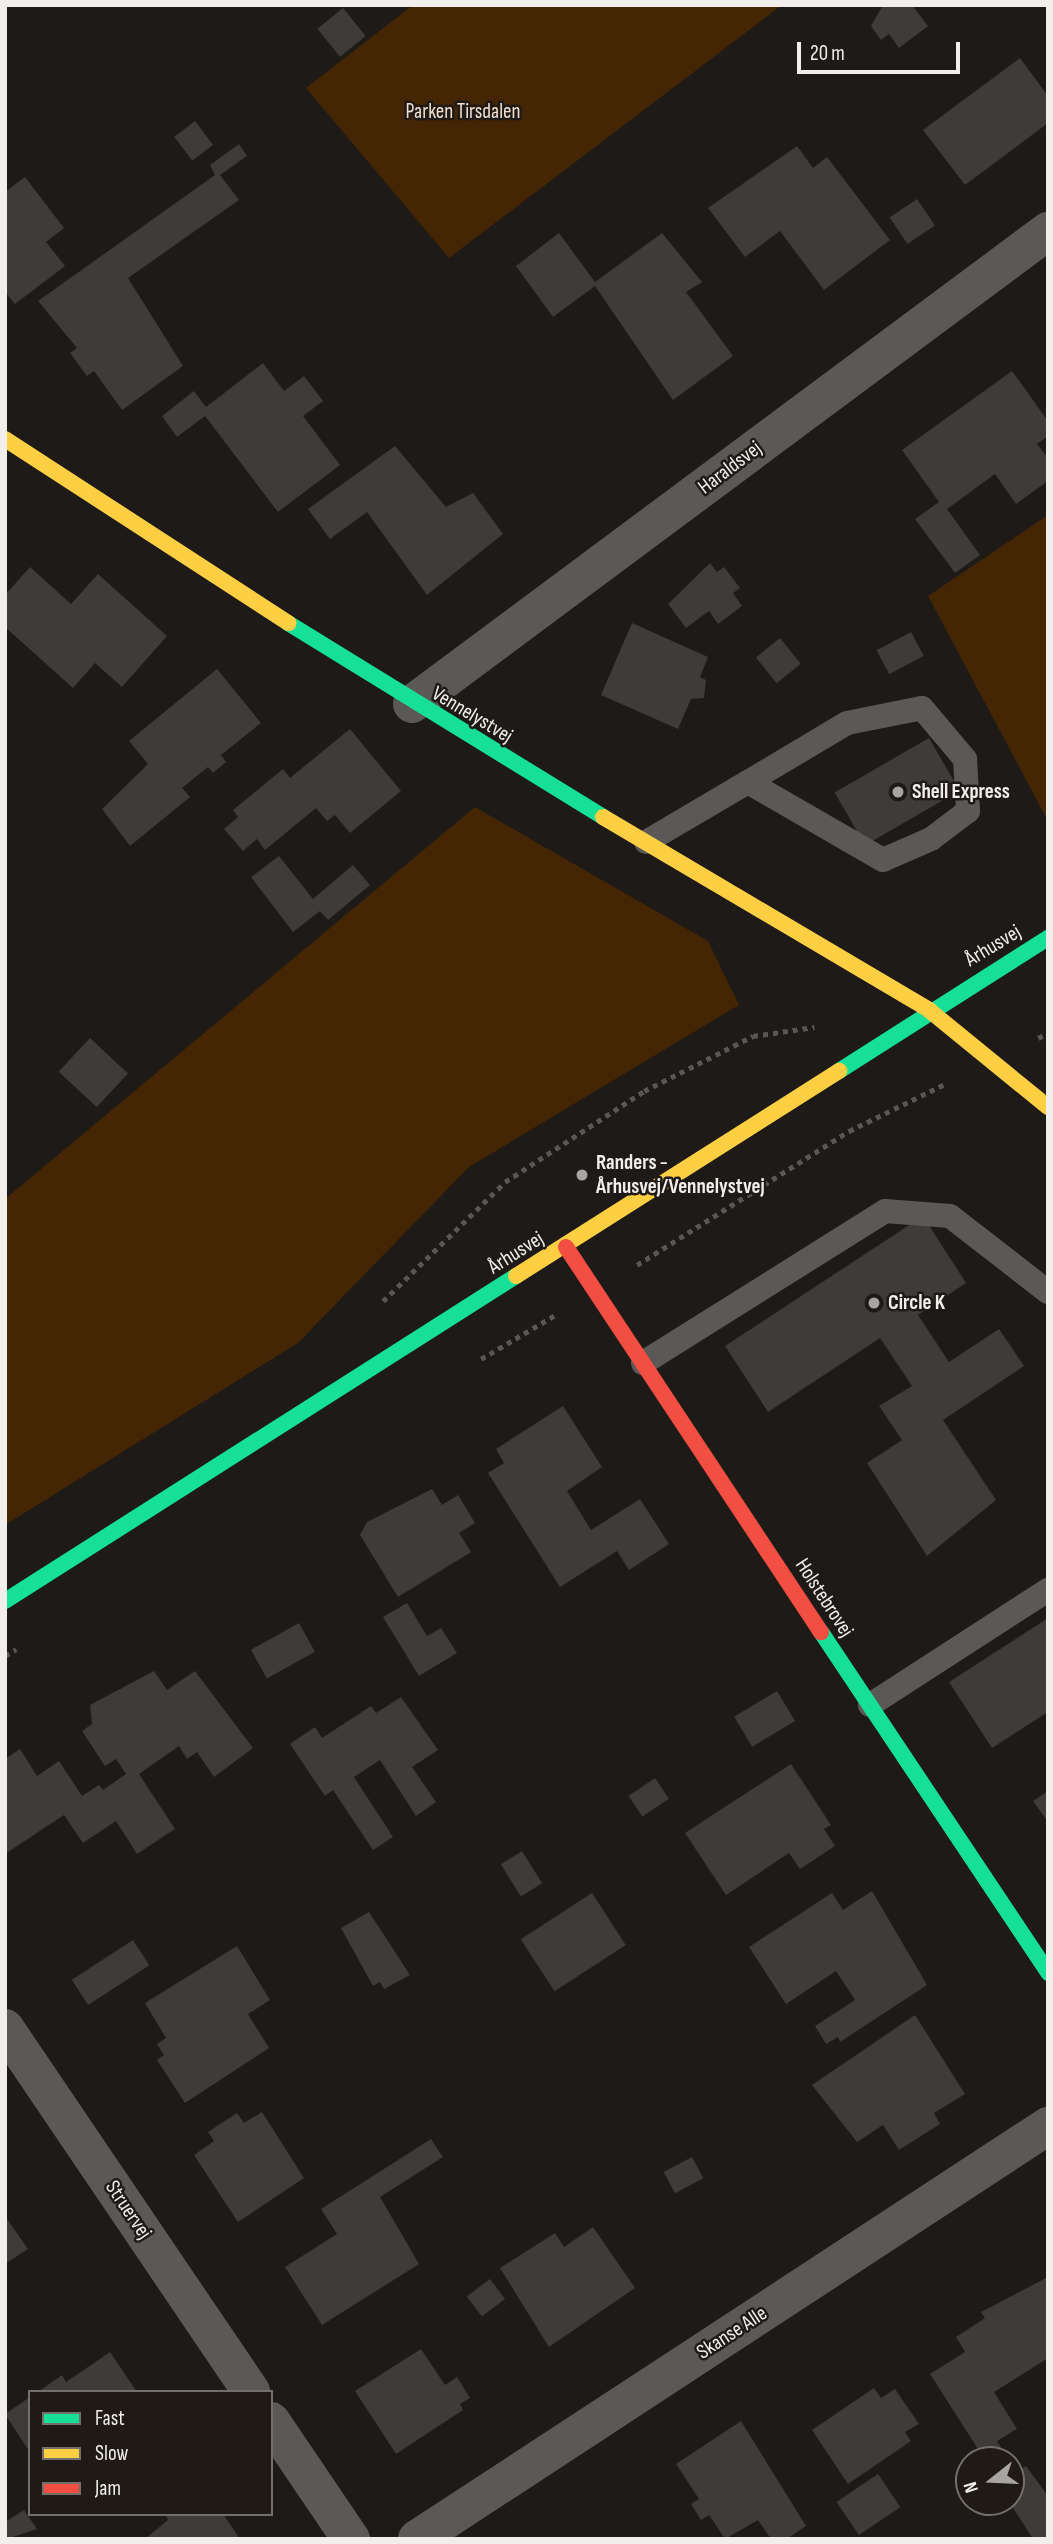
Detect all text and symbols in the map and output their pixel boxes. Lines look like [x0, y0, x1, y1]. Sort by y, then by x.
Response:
scale bar [801, 28, 964, 72]
text: 20 m [810, 41, 845, 66]
park label: Parken Tirsdalen [405, 99, 521, 125]
street label: Haraldsvej [693, 436, 767, 500]
street label: Vennelystvej [427, 681, 517, 749]
place label: Shell Express [912, 779, 1010, 805]
marker: Shell Express [890, 784, 906, 800]
street label: Århusvej [960, 920, 1026, 972]
place label: Randers - Århusvej/Vennelystvej [596, 1150, 765, 1200]
marker: Randers - Århusvej/Vennelystvej [574, 1167, 590, 1183]
street label: Århusvej [484, 1226, 548, 1280]
place label: Circle K [888, 1290, 945, 1316]
marker: Circle K [866, 1295, 882, 1311]
street label: Holstebrovej [789, 1554, 859, 1642]
street label: Struervej [99, 2176, 157, 2244]
street label: Skanse Alle [692, 2301, 772, 2365]
legend [28, 2390, 273, 2516]
text: Fast [95, 2406, 125, 2431]
text: Slow [95, 2441, 128, 2466]
north arrow [955, 2446, 1025, 2516]
text: Jam [95, 2476, 121, 2501]
text: N [959, 2479, 984, 2495]

